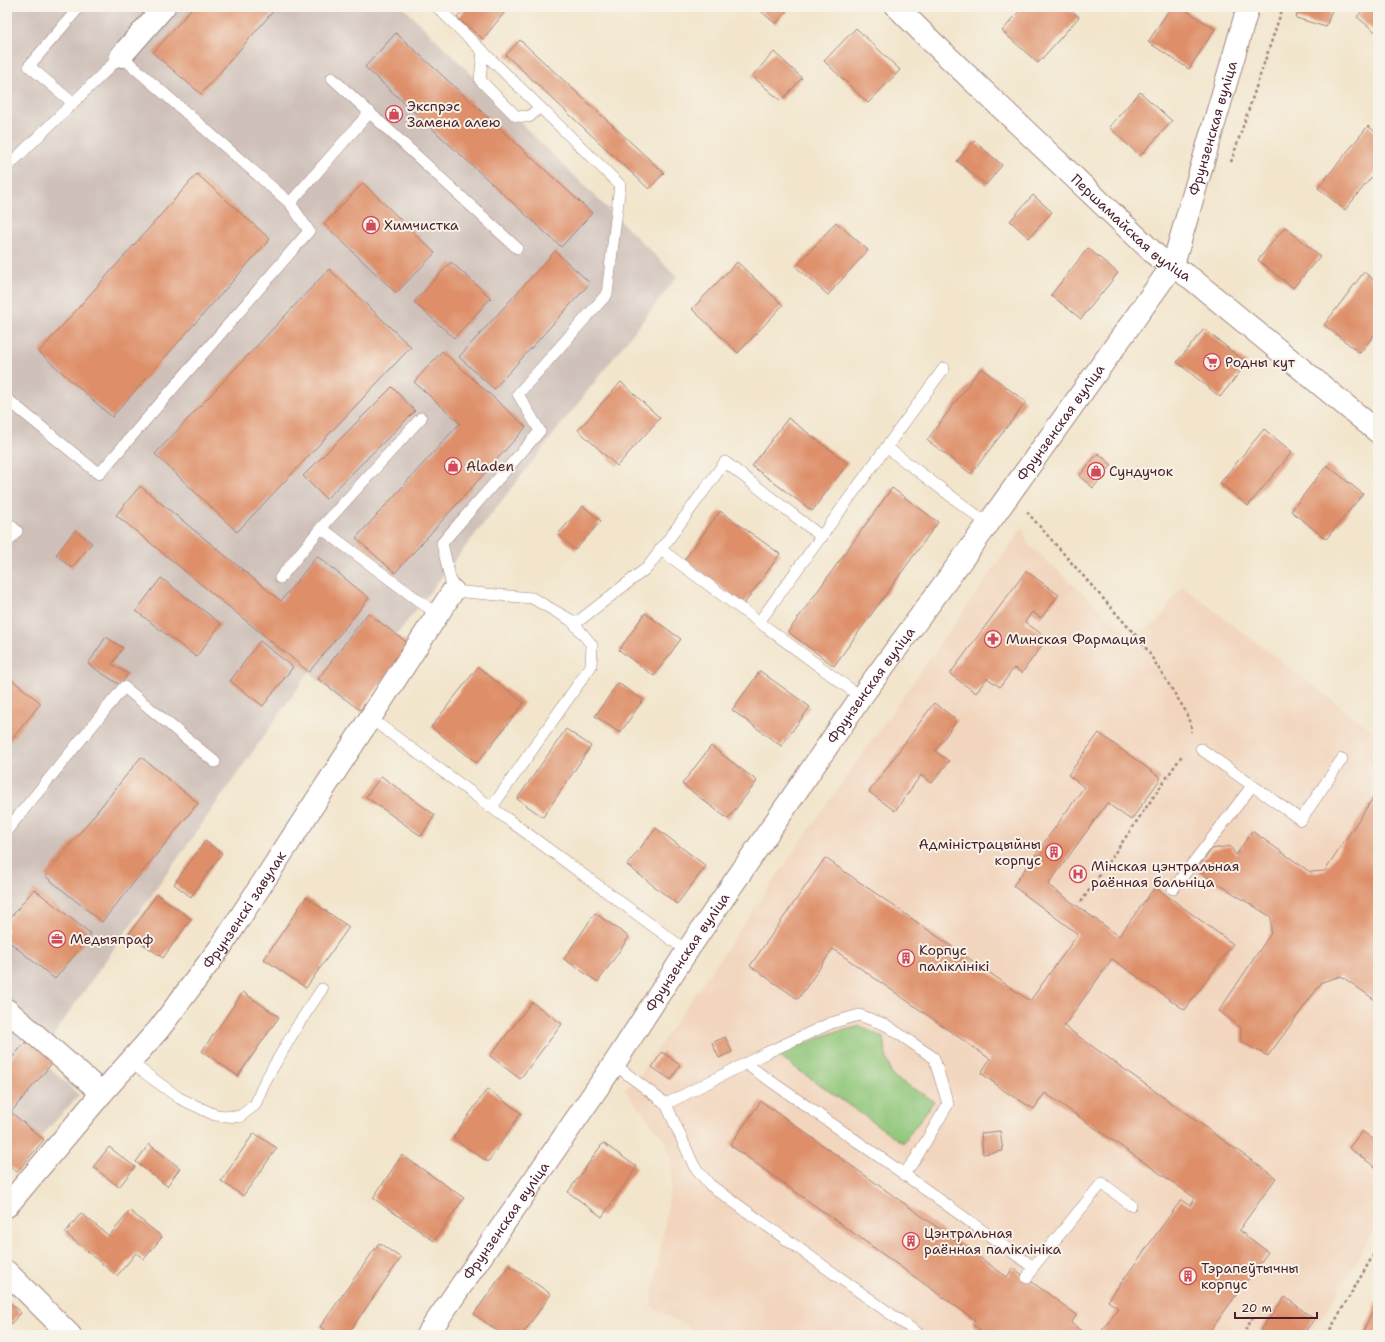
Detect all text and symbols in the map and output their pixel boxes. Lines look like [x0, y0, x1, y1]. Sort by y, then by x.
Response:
street label: Фрунзенская вуліца [1185, 59, 1241, 198]
place label: Экспрэс Замена алею [407, 97, 501, 131]
shop icon: Экспрэс Замена алею [384, 104, 404, 124]
street label: Першамайская вуліца [1067, 170, 1195, 285]
shop icon: Химчистка [361, 215, 381, 235]
place label: Химчистка [384, 216, 459, 234]
supermarket icon: Родны кут [1202, 352, 1222, 372]
place label: Родны кут [1225, 353, 1296, 371]
street label: Фрунзенская вуліца [1013, 360, 1108, 484]
shop icon: Aladen [443, 456, 463, 476]
place label: Aladen [466, 457, 514, 475]
shop icon: Сундучок [1086, 461, 1106, 481]
place label: Сундучок [1109, 462, 1174, 480]
street label: Фрунзенская вуліца [823, 623, 919, 747]
pharmacy icon: Минская Фармация [983, 629, 1003, 649]
place label: Минская Фармация [1006, 630, 1146, 648]
place label: Адміністрацыйны корпус [919, 835, 1041, 869]
building icon: Адміністрацыйны корпус [1044, 842, 1064, 862]
street label: Фрунзенскі завулак [198, 847, 290, 972]
place label: Мінская цэнтральная раённая бальніца [1091, 857, 1239, 891]
hospital icon: Мінская цэнтральная раённая бальніца [1068, 864, 1088, 884]
street label: Фрунзенская вуліца [641, 889, 734, 1015]
office icon: Медыяпраф [47, 929, 67, 949]
place label: Медыяпраф [70, 930, 153, 948]
place label: Корпус паліклінікі [919, 941, 990, 975]
building icon: Корпус паліклінікі [896, 948, 916, 968]
street label: Фрунзенская вуліца [459, 1158, 553, 1283]
place label: Цэнтральная раённая паліклініка [924, 1224, 1061, 1258]
building icon: Цэнтральная раённая паліклініка [901, 1231, 921, 1251]
place label: Тэрапеўтычны корпус [1201, 1259, 1299, 1293]
building icon: Тэрапеўтычны корпус [1178, 1266, 1198, 1286]
scale bar [1235, 1294, 1317, 1320]
text: 20 m [1241, 1300, 1272, 1316]

